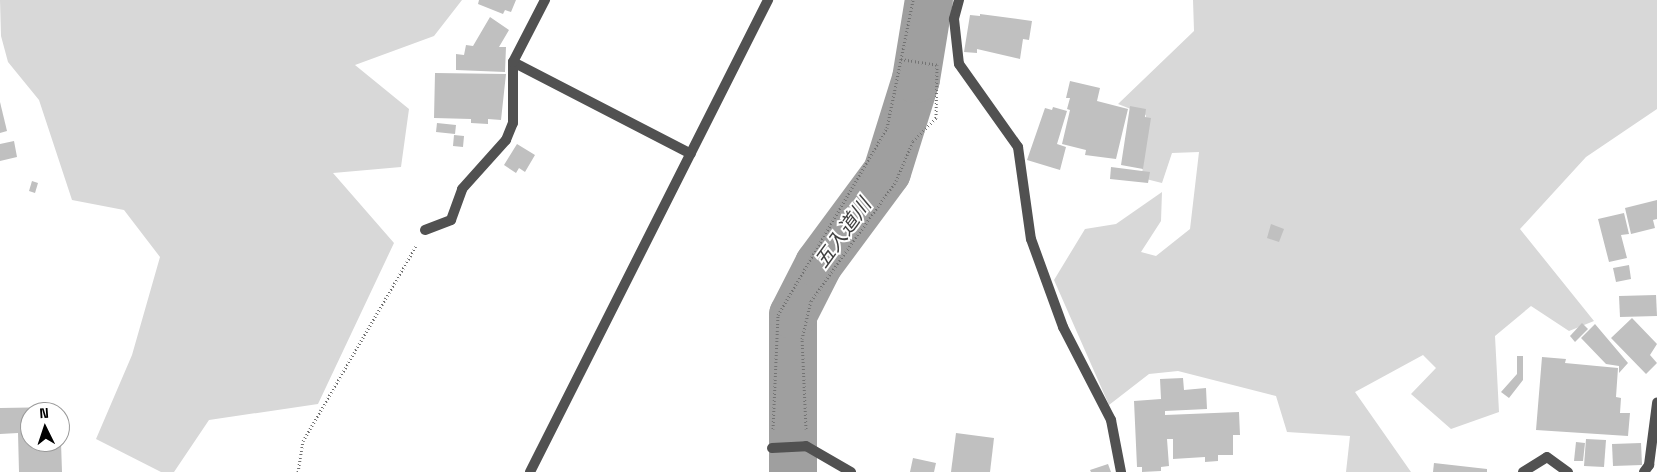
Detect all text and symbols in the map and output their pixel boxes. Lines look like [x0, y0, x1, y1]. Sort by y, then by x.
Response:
water label: 五入道川 [810, 194, 876, 272]
north arrow [20, 402, 70, 452]
text: N [39, 404, 49, 422]

